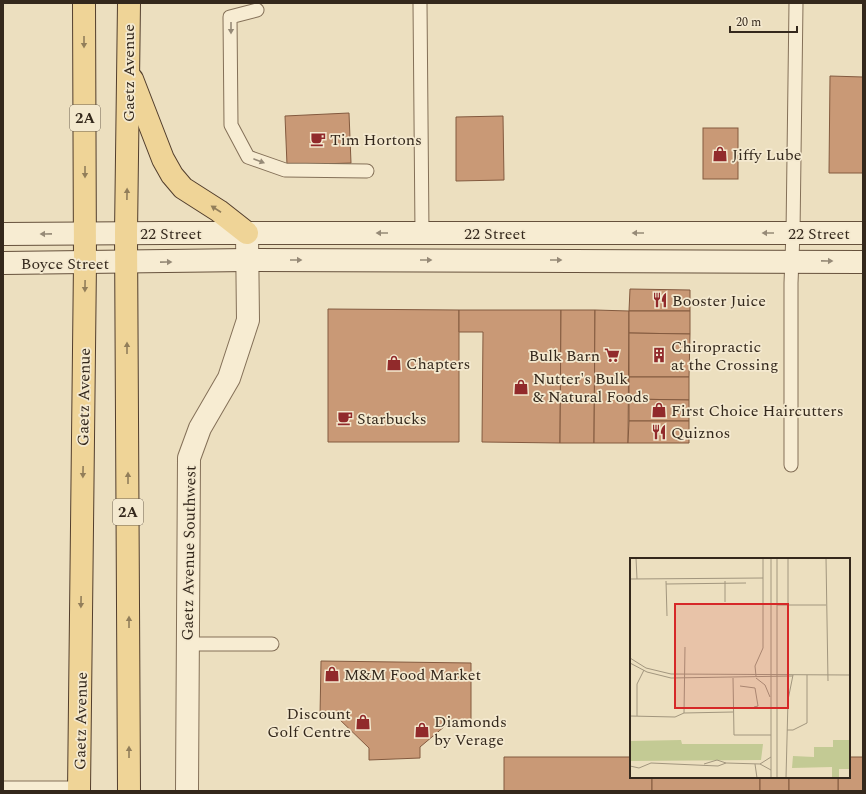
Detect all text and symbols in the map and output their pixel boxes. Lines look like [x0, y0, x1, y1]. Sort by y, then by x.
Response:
scale bar [730, 8, 797, 34]
text: 20 m [736, 13, 761, 32]
one-way arrow [227, 22, 234, 34]
street label: Gaetz Avenue [117, 24, 141, 122]
one-way arrow [81, 36, 87, 49]
road number: 2A [70, 105, 100, 131]
place label: Tim Hortons [330, 128, 422, 152]
cafe icon: Tim Hortons [309, 130, 327, 148]
place label: Jiffy Lube [732, 143, 802, 167]
shop icon: Jiffy Lube [711, 145, 729, 163]
one-way arrow [253, 158, 265, 164]
one-way arrow [82, 166, 88, 179]
one-way arrow [124, 187, 130, 200]
one-way arrow [211, 205, 221, 213]
street label: 22 Street [140, 222, 202, 246]
street label: 22 Street [464, 222, 526, 246]
street label: 22 Street [788, 222, 850, 246]
one-way arrow [375, 230, 388, 236]
one-way arrow [631, 230, 644, 236]
one-way arrow [761, 230, 774, 236]
one-way arrow [39, 231, 52, 237]
street label: Boyce Street [21, 252, 110, 276]
one-way arrow [290, 257, 303, 263]
one-way arrow [420, 257, 433, 263]
one-way arrow [550, 257, 563, 263]
one-way arrow [821, 258, 834, 264]
one-way arrow [160, 259, 173, 265]
one-way arrow [82, 280, 88, 293]
place label: Booster Juice [672, 289, 766, 313]
restaurant icon: Booster Juice [651, 291, 669, 309]
place label: Chiropractic at the Crossing [671, 335, 778, 377]
one-way arrow [124, 341, 130, 354]
place label: Bulk Barn [529, 344, 600, 368]
supermarket icon: Bulk Barn [603, 346, 621, 364]
building icon: Chiropractic at the Crossing [650, 346, 668, 364]
street label: Gaetz Avenue [71, 348, 97, 446]
place label: Chapters [406, 352, 470, 376]
shop icon: Chapters [385, 354, 403, 372]
place label: Nutter's Bulk & Natural Foods [533, 367, 649, 409]
shop icon: Nutter's Bulk & Natural Foods [512, 378, 530, 396]
place label: First Choice Haircutters [671, 399, 844, 423]
shop icon: First Choice Haircutters [650, 401, 668, 419]
place label: Starbucks [357, 407, 427, 431]
cafe icon: Starbucks [336, 409, 354, 427]
place label: Quiznos [671, 421, 730, 445]
restaurant icon: Quiznos [650, 423, 668, 441]
street label: Gaetz Avenue Southwest [175, 465, 203, 641]
one-way arrow [79, 466, 86, 478]
one-way arrow [125, 471, 131, 484]
road number: 2A [113, 499, 143, 525]
inset map [630, 558, 850, 778]
one-way arrow [78, 596, 84, 609]
one-way arrow [126, 615, 132, 628]
place label: M&M Food Market [344, 663, 481, 687]
shop icon: M&M Food Market [323, 665, 341, 683]
street label: Gaetz Avenue [68, 672, 94, 770]
place label: Discount Golf Centre [267, 702, 351, 744]
place label: Diamonds by Verage [434, 710, 507, 752]
shop icon: Discount Golf Centre [354, 713, 372, 731]
shop icon: Diamonds by Verage [413, 721, 431, 739]
one-way arrow [126, 745, 132, 758]

